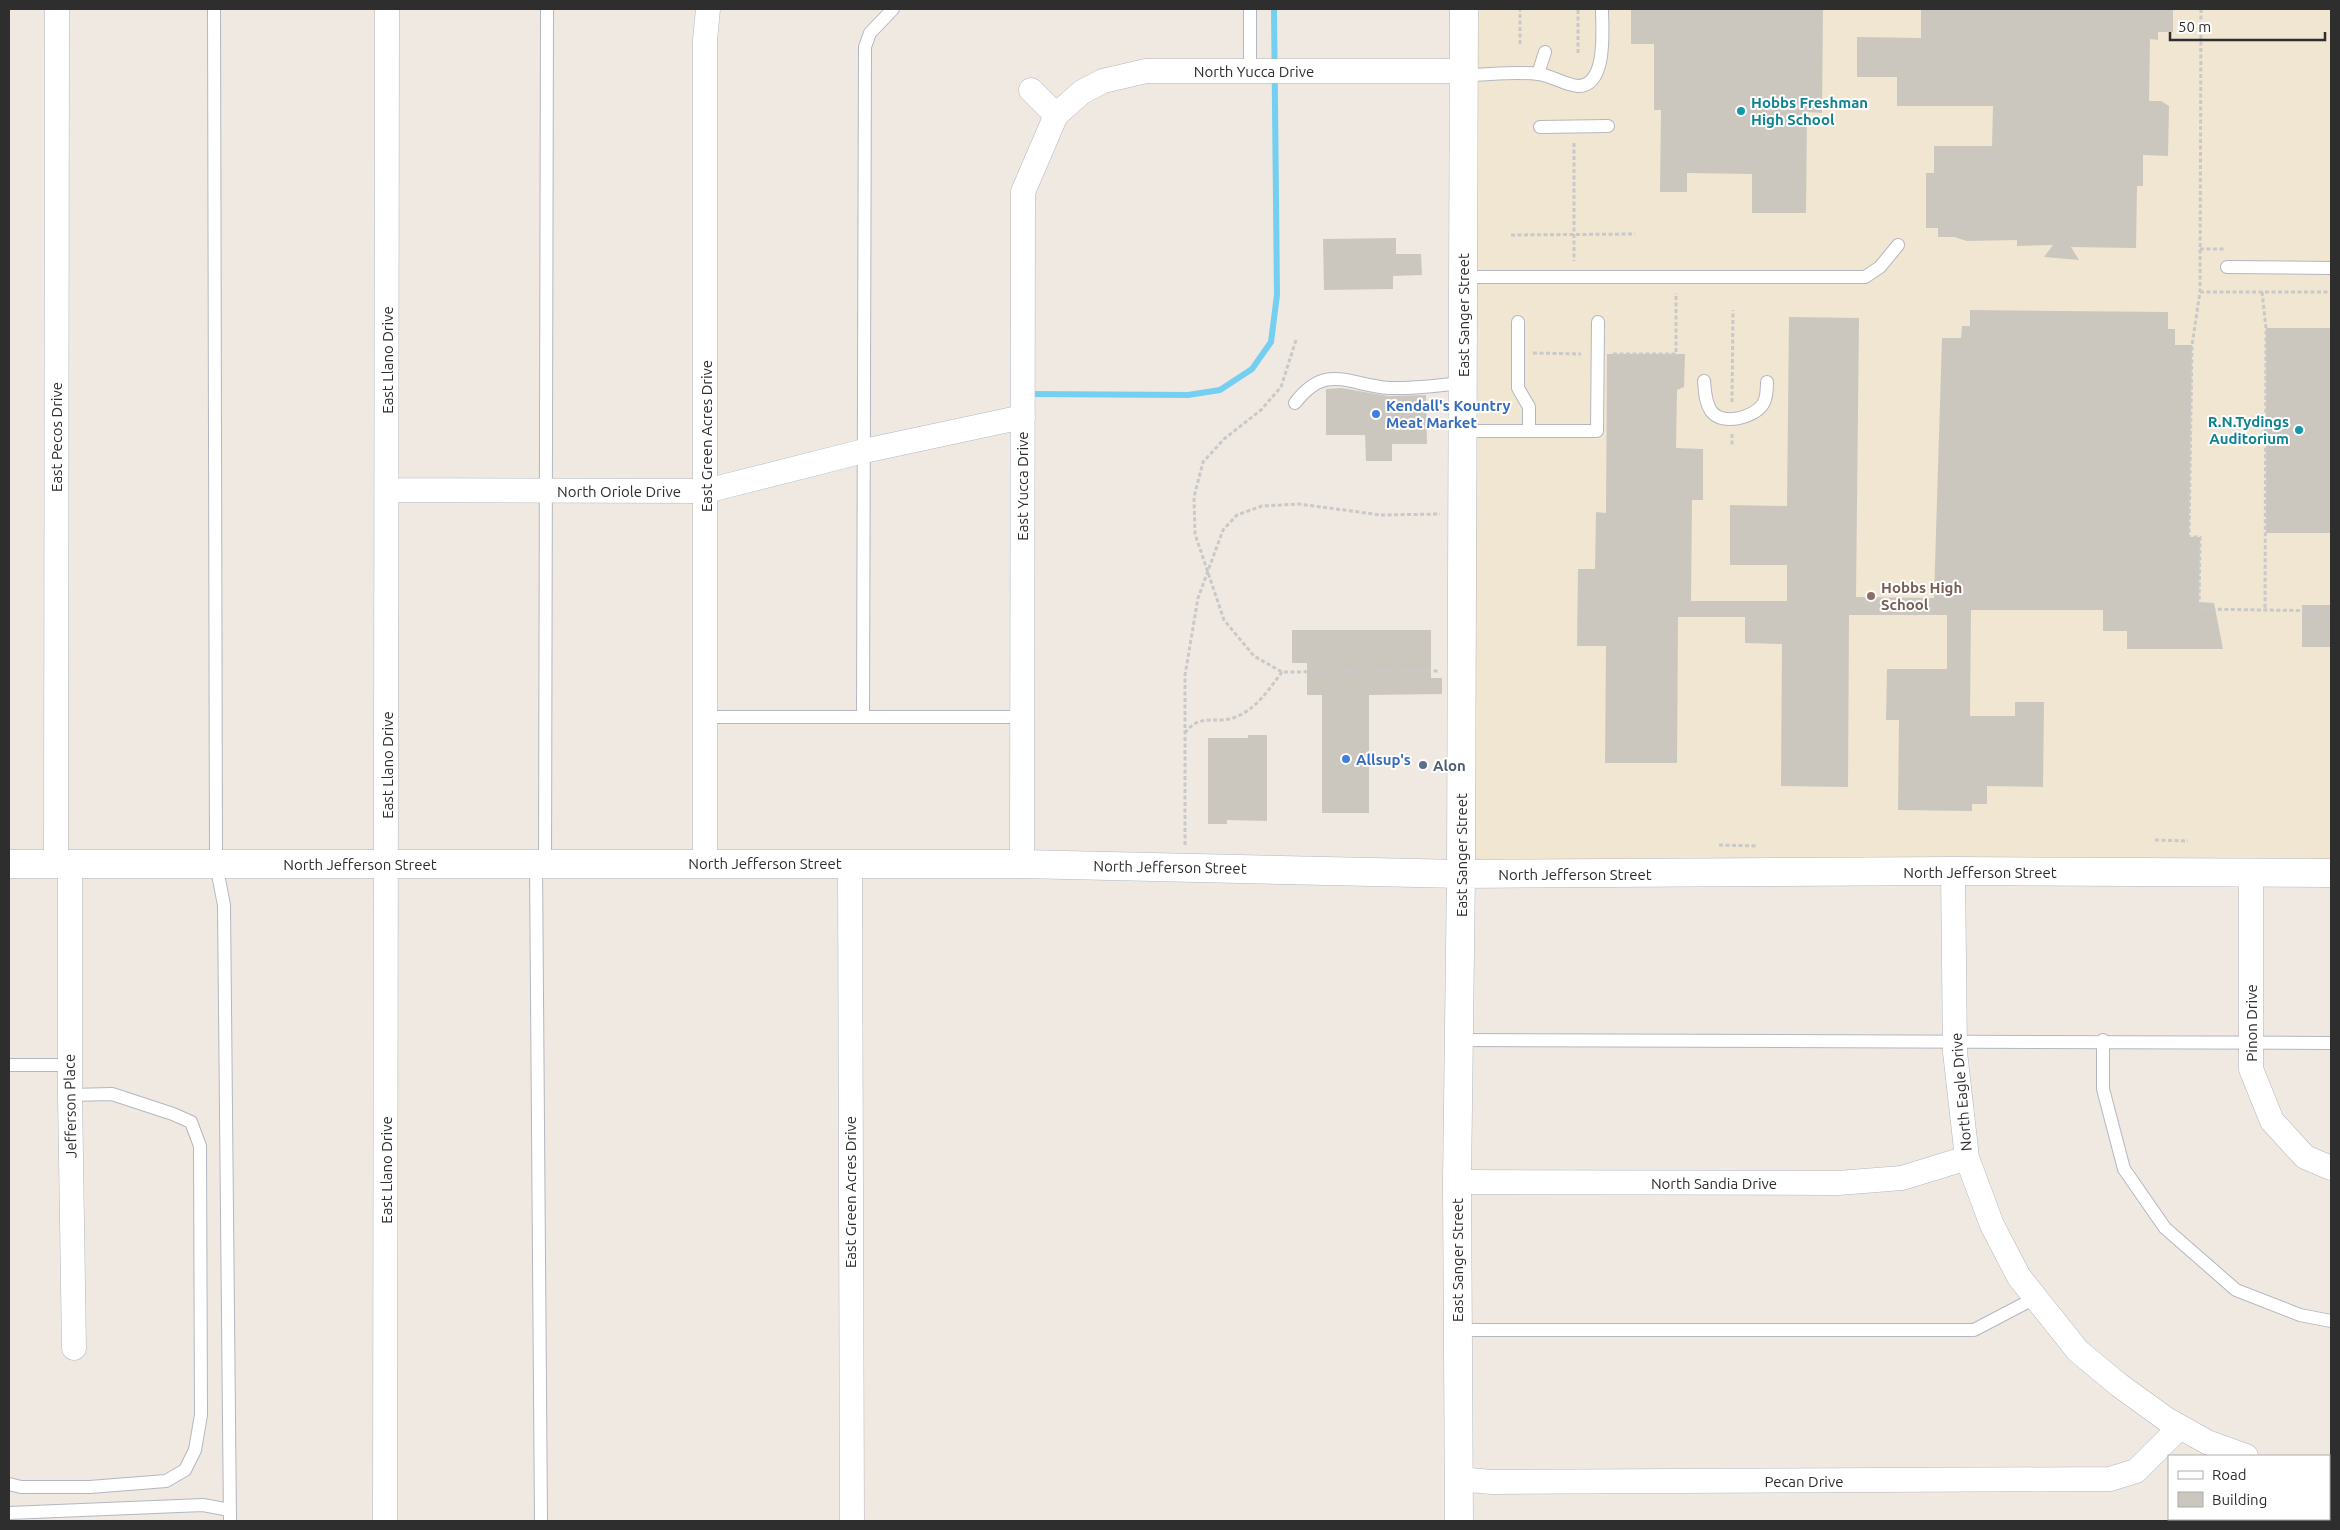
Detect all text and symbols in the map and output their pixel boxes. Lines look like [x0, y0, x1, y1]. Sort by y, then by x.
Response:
scale bar [2170, 10, 2325, 42]
text: 50 m [2178, 18, 2211, 35]
street label: North Yucca Drive [1194, 63, 1314, 80]
place label: Hobbs Freshman High School [1751, 94, 1868, 128]
marker: Hobbs Freshman High School [1735, 105, 1747, 117]
street label: East Sanger Street [1455, 253, 1472, 377]
street label: East Llano Drive [379, 306, 396, 414]
street label: East Green Acres Drive [698, 360, 715, 512]
street label: East Pecos Drive [48, 382, 65, 492]
place label: Kendall's Kountry Meat Market [1386, 397, 1511, 431]
marker: Kendall's Kountry Meat Market [1370, 408, 1382, 420]
place label: R.N.Tydings Auditorium [2208, 413, 2289, 447]
marker: R.N.Tydings Auditorium [2293, 424, 2305, 436]
street label: East Yucca Drive [1014, 431, 1031, 541]
street label: North Oriole Drive [557, 483, 681, 500]
place label: Hobbs High School [1881, 579, 1962, 613]
marker: Hobbs High School [1865, 590, 1877, 602]
street label: East Llano Drive [379, 711, 396, 819]
place label: Allsup's [1356, 751, 1411, 768]
marker: Allsup's [1340, 753, 1352, 765]
place label: Alon [1433, 757, 1466, 774]
marker: Alon [1417, 759, 1429, 771]
street label: East Sanger Street [1453, 793, 1470, 917]
street label: North Jefferson Street [688, 855, 842, 872]
street label: North Jefferson Street [283, 856, 437, 873]
street label: North Jefferson Street [1093, 857, 1247, 877]
street label: North Jefferson Street [1903, 864, 2057, 881]
street label: North Jefferson Street [1498, 866, 1652, 883]
street label: Pinon Drive [2243, 984, 2260, 1062]
street label: North Eagle Drive [1947, 1032, 1975, 1152]
street label: Jefferson Place [61, 1054, 79, 1158]
street label: East Llano Drive [378, 1116, 395, 1224]
street label: East Green Acres Drive [842, 1116, 859, 1268]
street label: North Sandia Drive [1651, 1175, 1777, 1192]
street label: East Sanger Street [1449, 1198, 1466, 1322]
legend [2168, 1455, 2330, 1520]
text: Road [2212, 1466, 2247, 1483]
street label: Pecan Drive [1764, 1473, 1844, 1490]
text: Building [2212, 1491, 2267, 1508]

